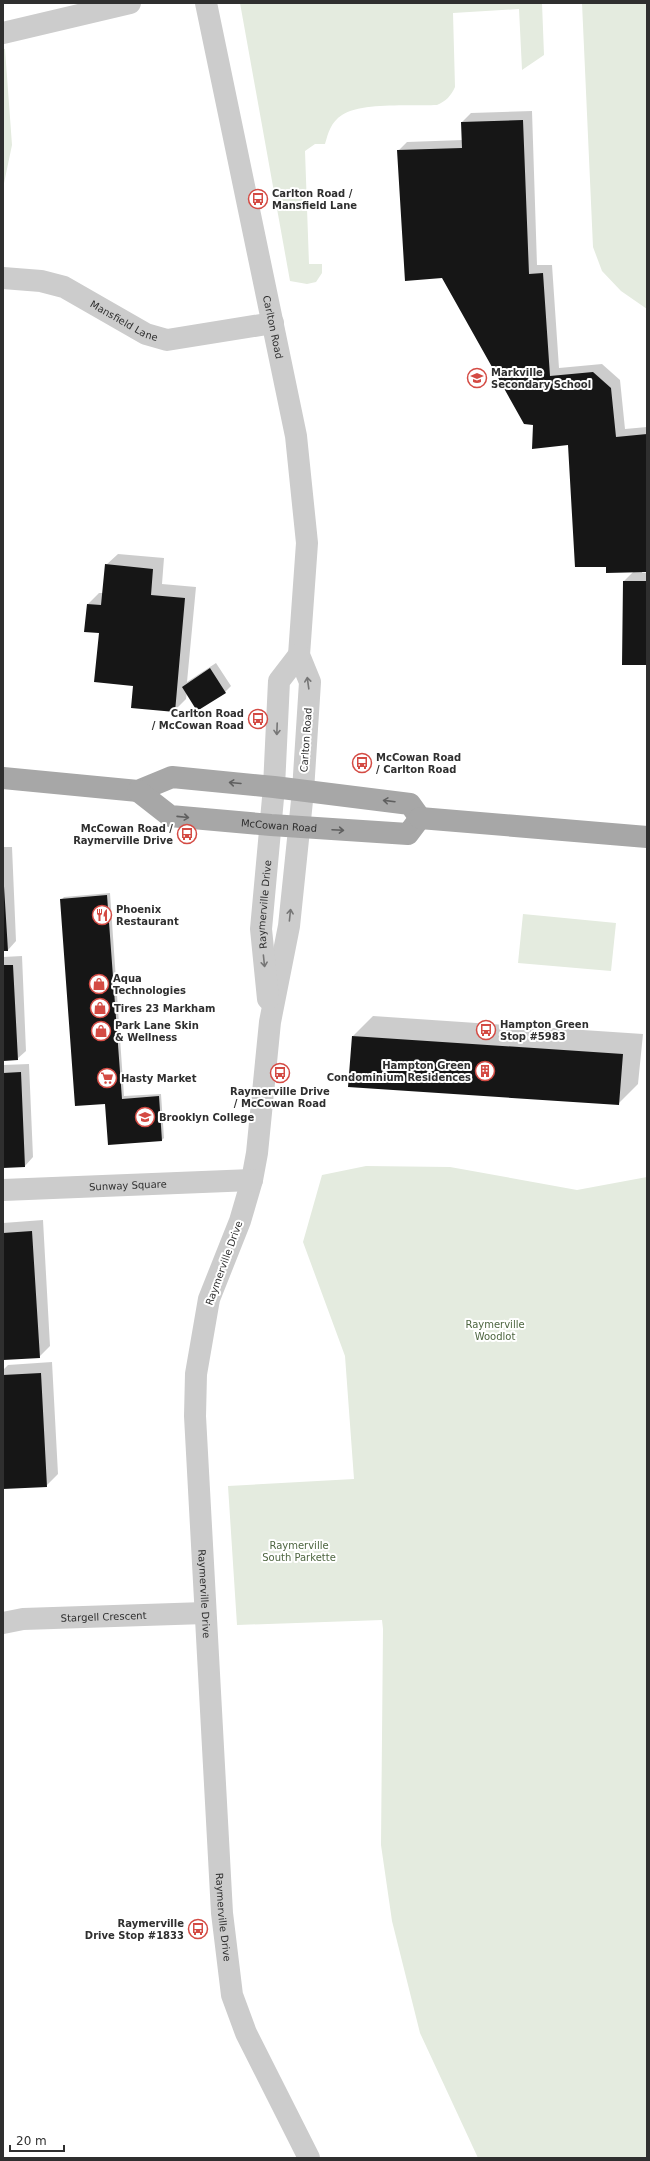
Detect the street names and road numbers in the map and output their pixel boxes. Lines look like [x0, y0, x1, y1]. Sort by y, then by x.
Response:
street label: Carlton Road [261, 294, 285, 360]
street label: Mansfield Lane [89, 298, 159, 343]
street label: Carlton Road [298, 707, 314, 773]
street label: McCowan Road [241, 817, 317, 834]
street label: Raymerville Drive [255, 860, 273, 949]
street label: Sunway Square [89, 1178, 167, 1192]
street label: Raymerville Drive [204, 1219, 244, 1307]
street label: Raymerville Drive [197, 1549, 213, 1639]
street label: Stargell Crescent [60, 1609, 147, 1623]
street label: Raymerville Drive [214, 1873, 233, 1962]

